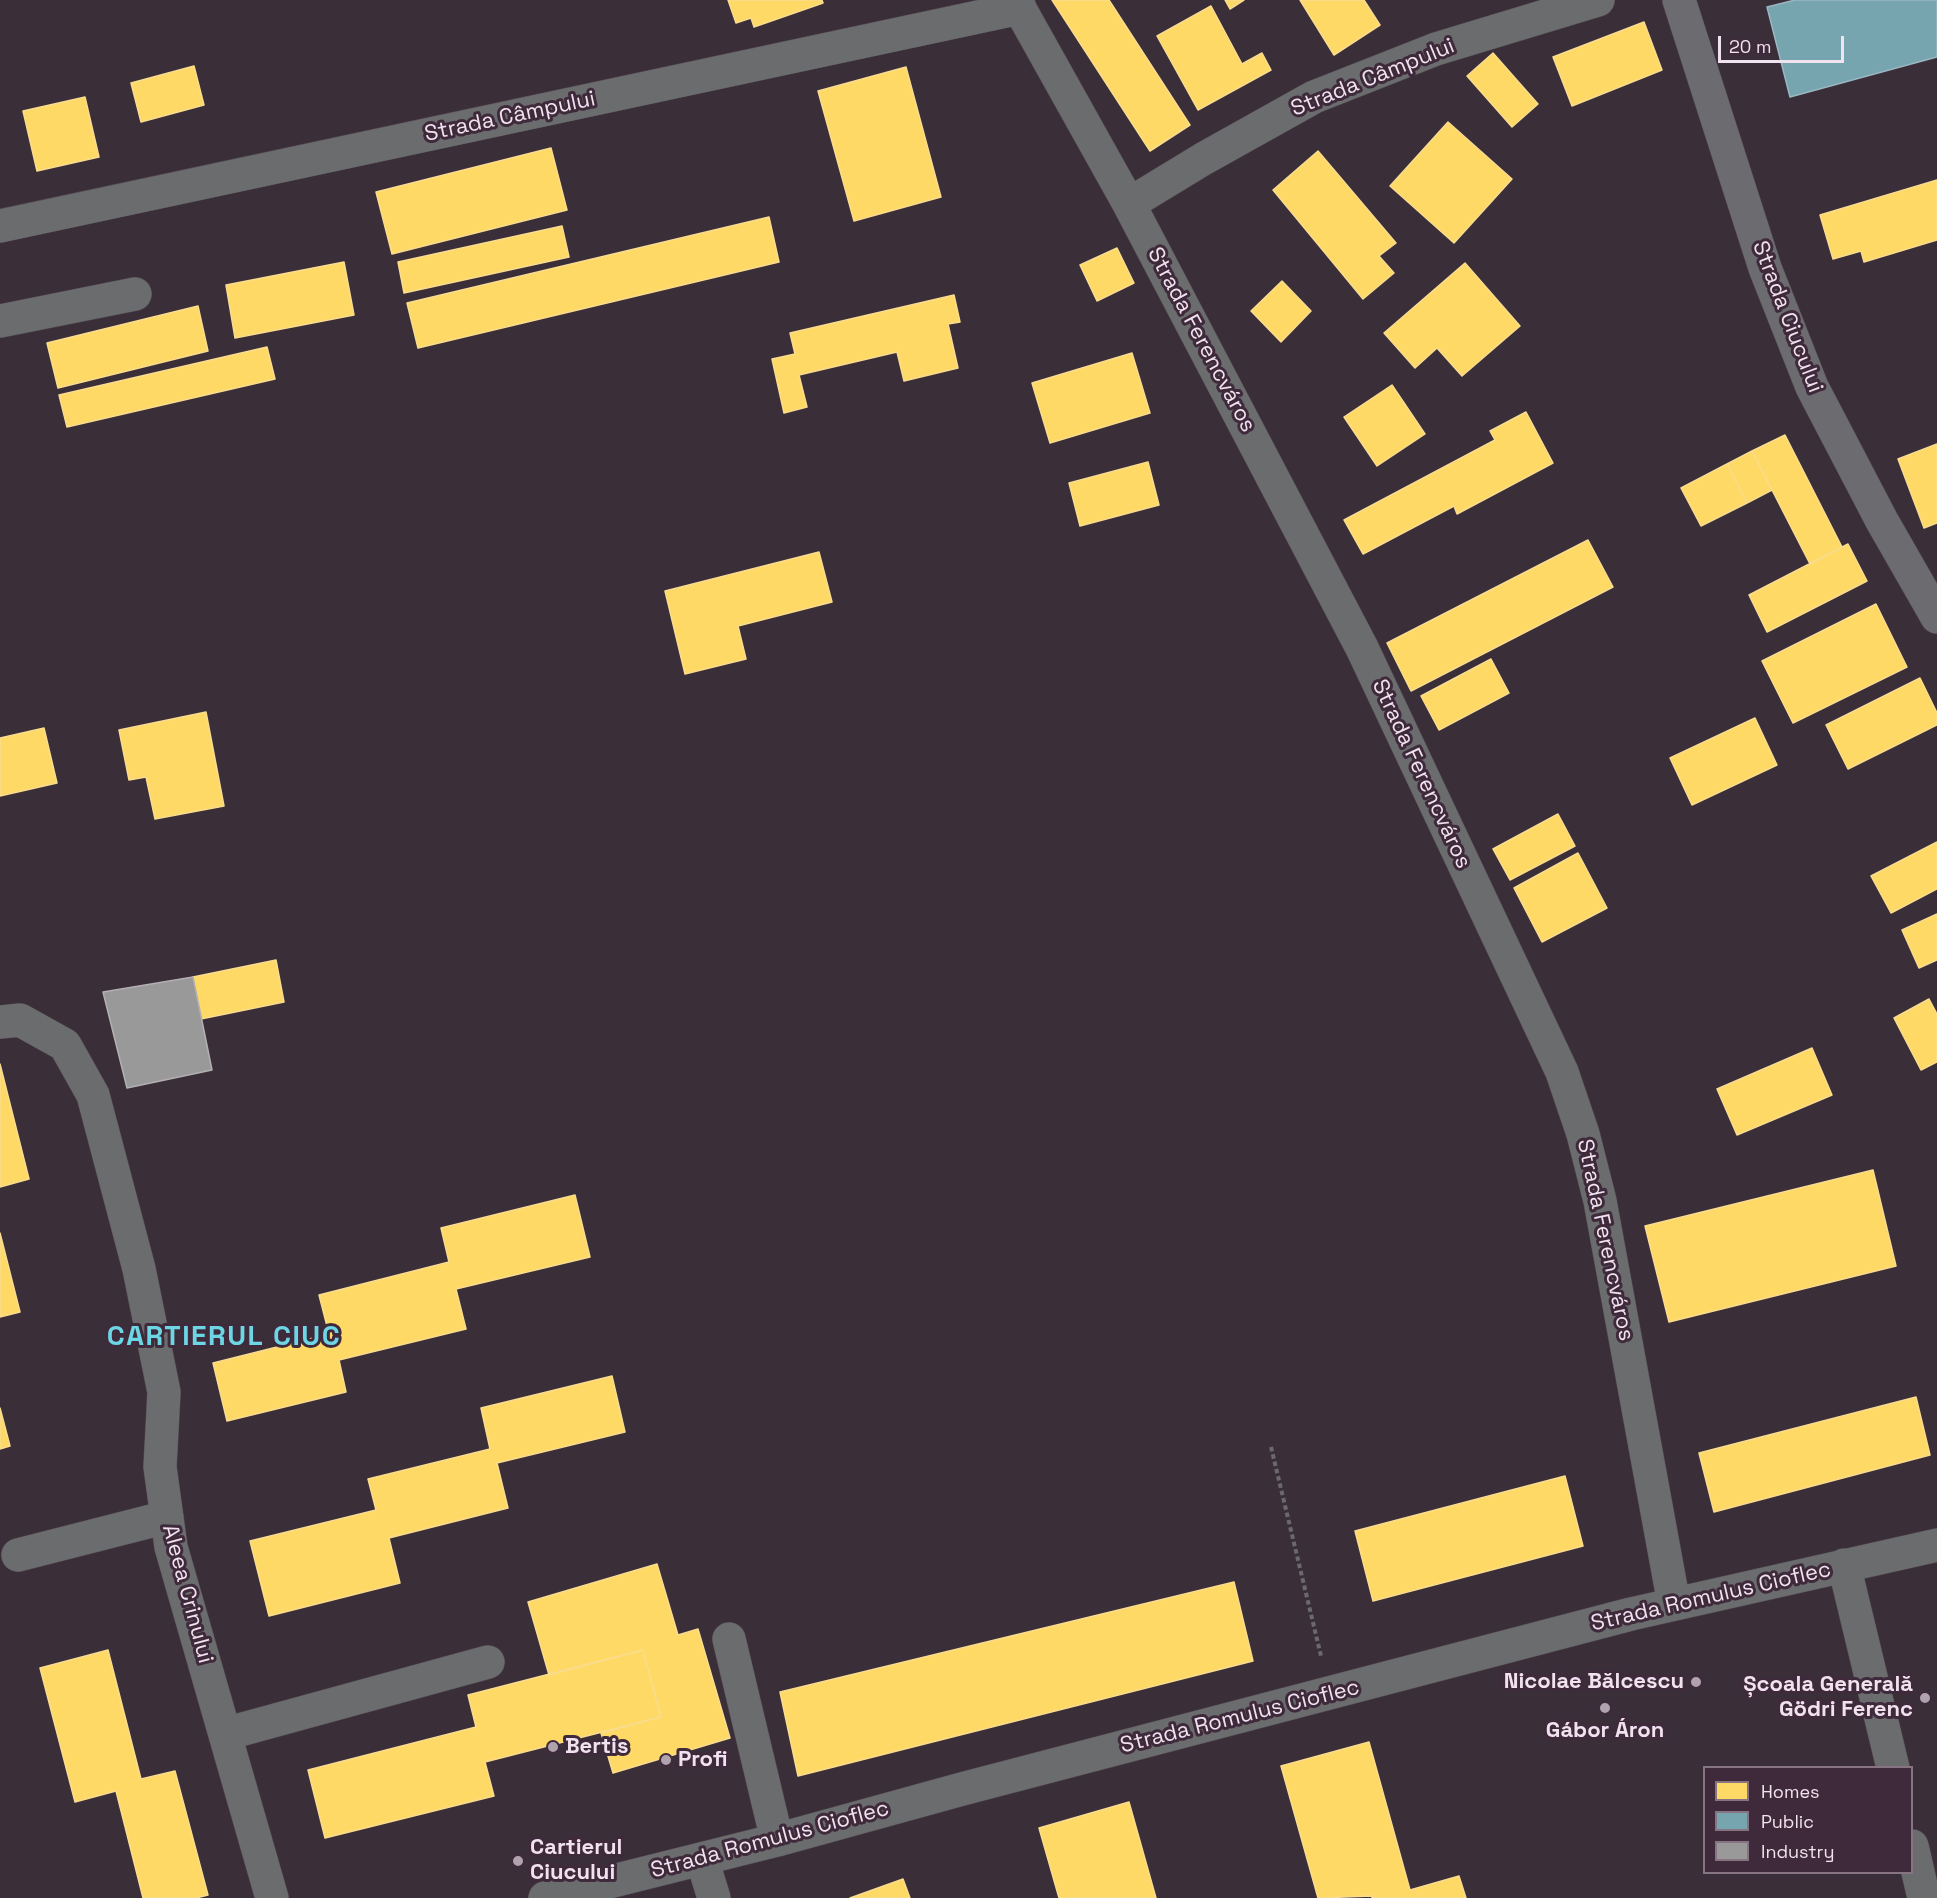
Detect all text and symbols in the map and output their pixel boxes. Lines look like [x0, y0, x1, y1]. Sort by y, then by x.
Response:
scale bar [1721, 24, 1847, 62]
street label: Strada Câmpului [1287, 33, 1459, 123]
text: 20 m [1729, 35, 1772, 58]
street label: Strada Câmpului [422, 86, 598, 148]
street label: Strada Ciucului [1746, 237, 1828, 397]
street label: Strada Ferencváros [1141, 243, 1261, 437]
street label: Strada Ferencváros [1366, 675, 1476, 873]
street label: Strada Ferencváros [1571, 1137, 1639, 1343]
district label: CARTIERUL CIUC [107, 1320, 341, 1354]
street label: Aleea Crinului [156, 1522, 218, 1666]
street label: Strada Romulus Cioflec [1588, 1557, 1834, 1637]
place label: Nicolae Bălcescu [1504, 1669, 1684, 1695]
place label: Școala Generală Gödri Ferenc [1743, 1672, 1913, 1724]
street label: Strada Romulus Cioflec [1118, 1674, 1362, 1760]
marker: Nicolae Bălcescu [1689, 1675, 1703, 1689]
marker: Școala Generală Gödri Ferenc [1918, 1691, 1932, 1705]
marker: Gábor Áron [1598, 1701, 1612, 1715]
place label: Gábor Áron [1546, 1718, 1664, 1744]
place label: Bertis [565, 1734, 628, 1760]
marker: Bertis [546, 1740, 560, 1754]
place label: Profi [678, 1747, 728, 1773]
marker: Profi [659, 1753, 673, 1767]
legend [1703, 1766, 1913, 1874]
text: Homes [1761, 1780, 1820, 1803]
street label: Strada Romulus Cioflec [648, 1795, 892, 1885]
text: Public [1761, 1810, 1814, 1833]
place label: Cartierul Ciucului [530, 1835, 622, 1886]
text: Industry [1761, 1840, 1834, 1863]
marker: Cartierul Ciucului [511, 1854, 525, 1868]

